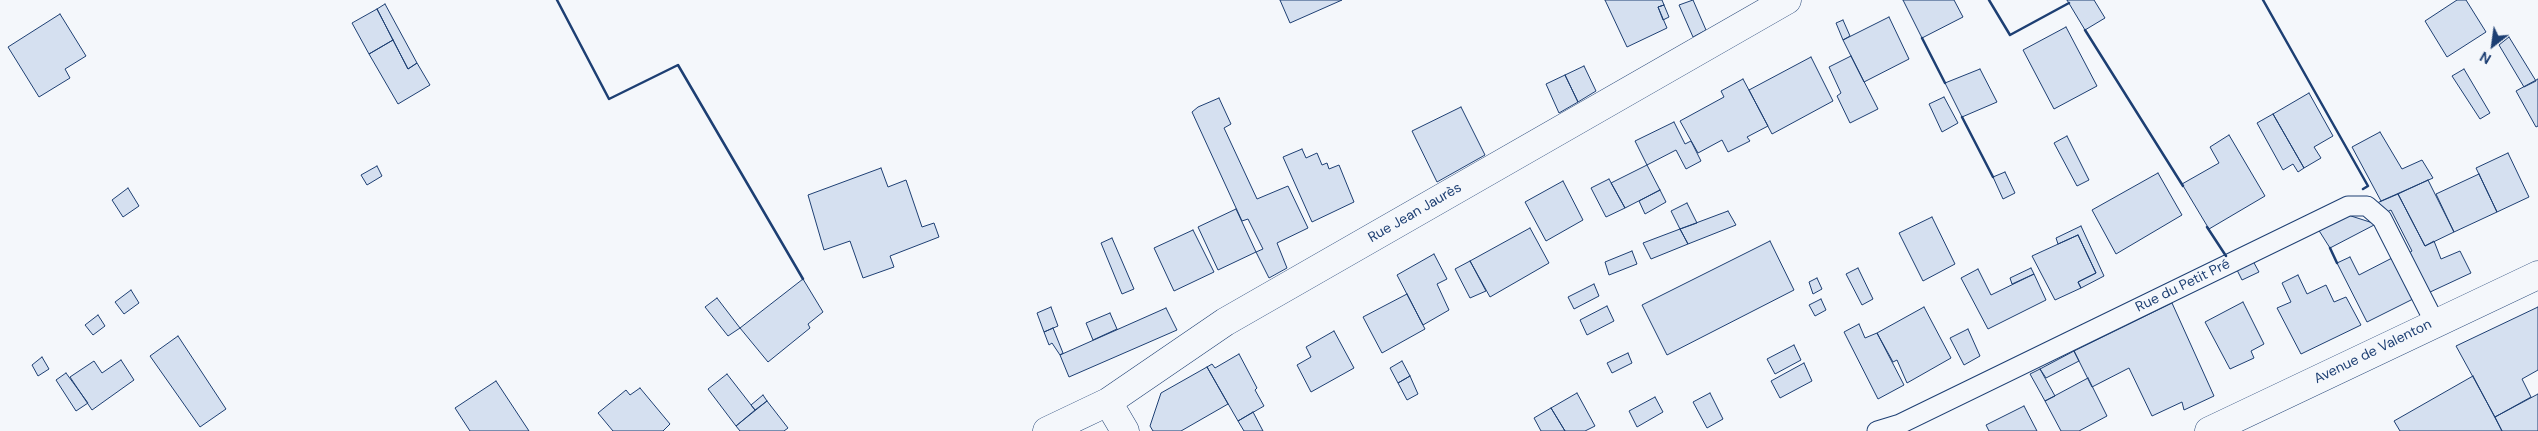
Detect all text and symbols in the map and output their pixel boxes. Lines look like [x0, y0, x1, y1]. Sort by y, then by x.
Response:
north arrow [2468, 20, 2518, 70]
text: N [2477, 48, 2494, 68]
street label: Rue Jean Jaurès [1365, 179, 1465, 247]
street label: Rue du Petit Pré [2133, 256, 2233, 316]
street label: Avenue de Valenton [2311, 316, 2435, 388]

